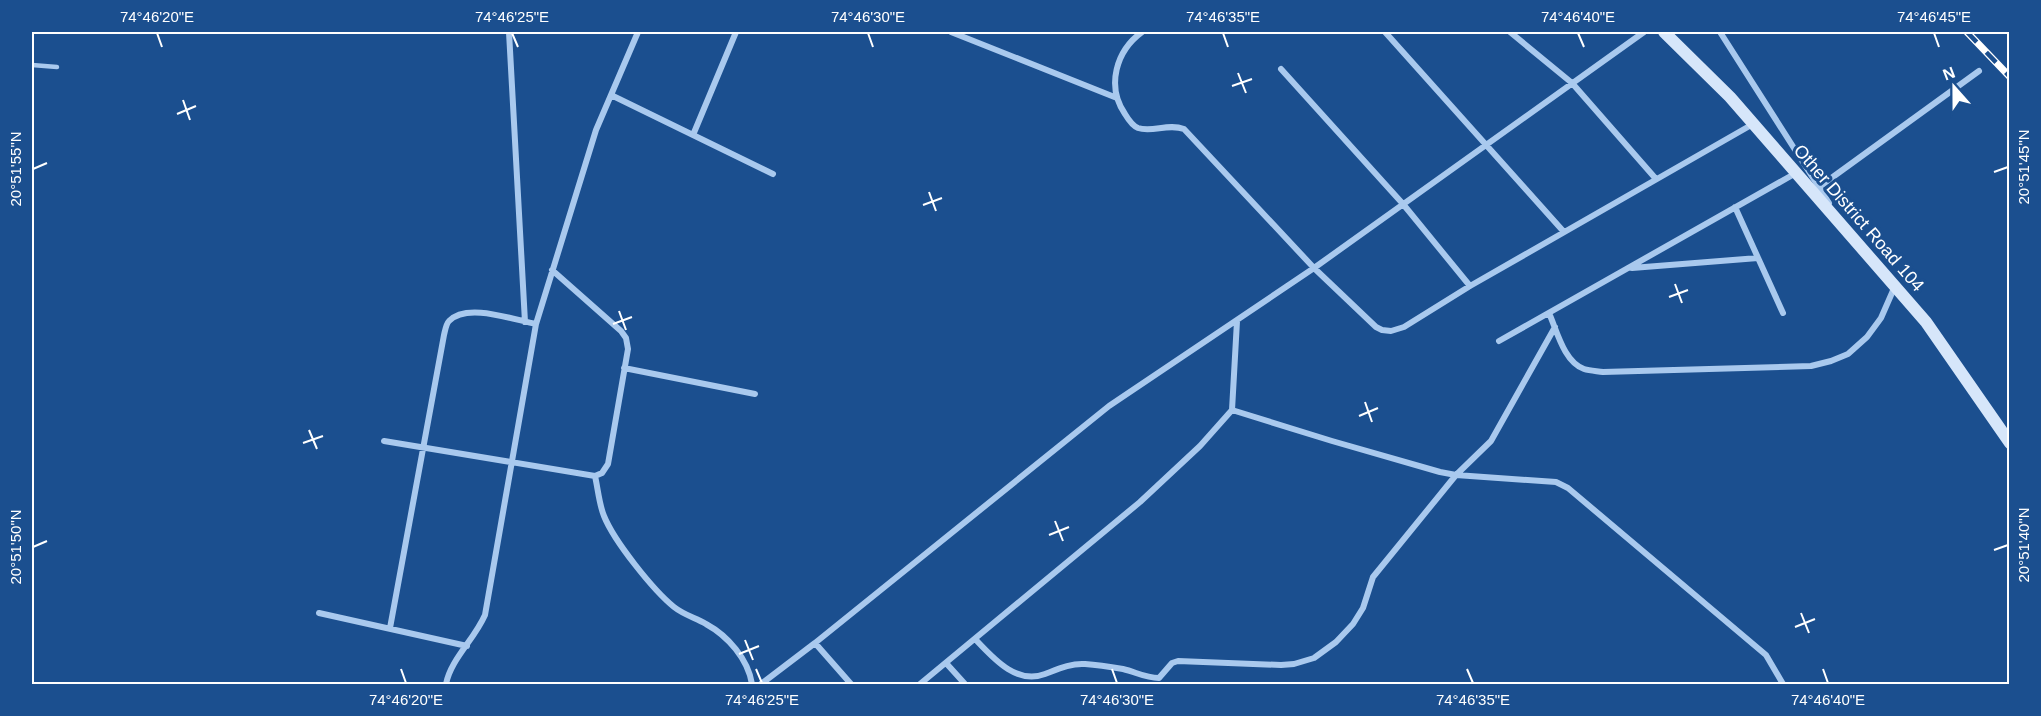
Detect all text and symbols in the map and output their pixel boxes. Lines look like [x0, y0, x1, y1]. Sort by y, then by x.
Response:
text: 74°46'20"E [120, 8, 194, 25]
text: 74°46'25"E [475, 8, 549, 25]
text: 74°46'30"E [831, 8, 905, 25]
text: 74°46'35"E [1186, 8, 1260, 25]
text: 74°46'40"E [1541, 8, 1615, 25]
text: 74°46'45"E [1897, 8, 1971, 25]
north arrow [1924, 57, 1984, 117]
text: N [1940, 63, 1957, 83]
text: 20°51'45"N [2015, 129, 2032, 205]
text: 20°51'55"N [7, 131, 24, 207]
street label: Other District Road 104 [1790, 140, 1928, 296]
text: 20°51'40"N [2015, 507, 2032, 583]
text: 20°51'50"N [7, 509, 24, 585]
text: 74°46'20"E [369, 691, 443, 708]
text: 74°46'25"E [725, 691, 799, 708]
text: 74°46'30"E [1080, 691, 1154, 708]
text: 74°46'35"E [1436, 691, 1510, 708]
text: 74°46'40"E [1791, 691, 1865, 708]

